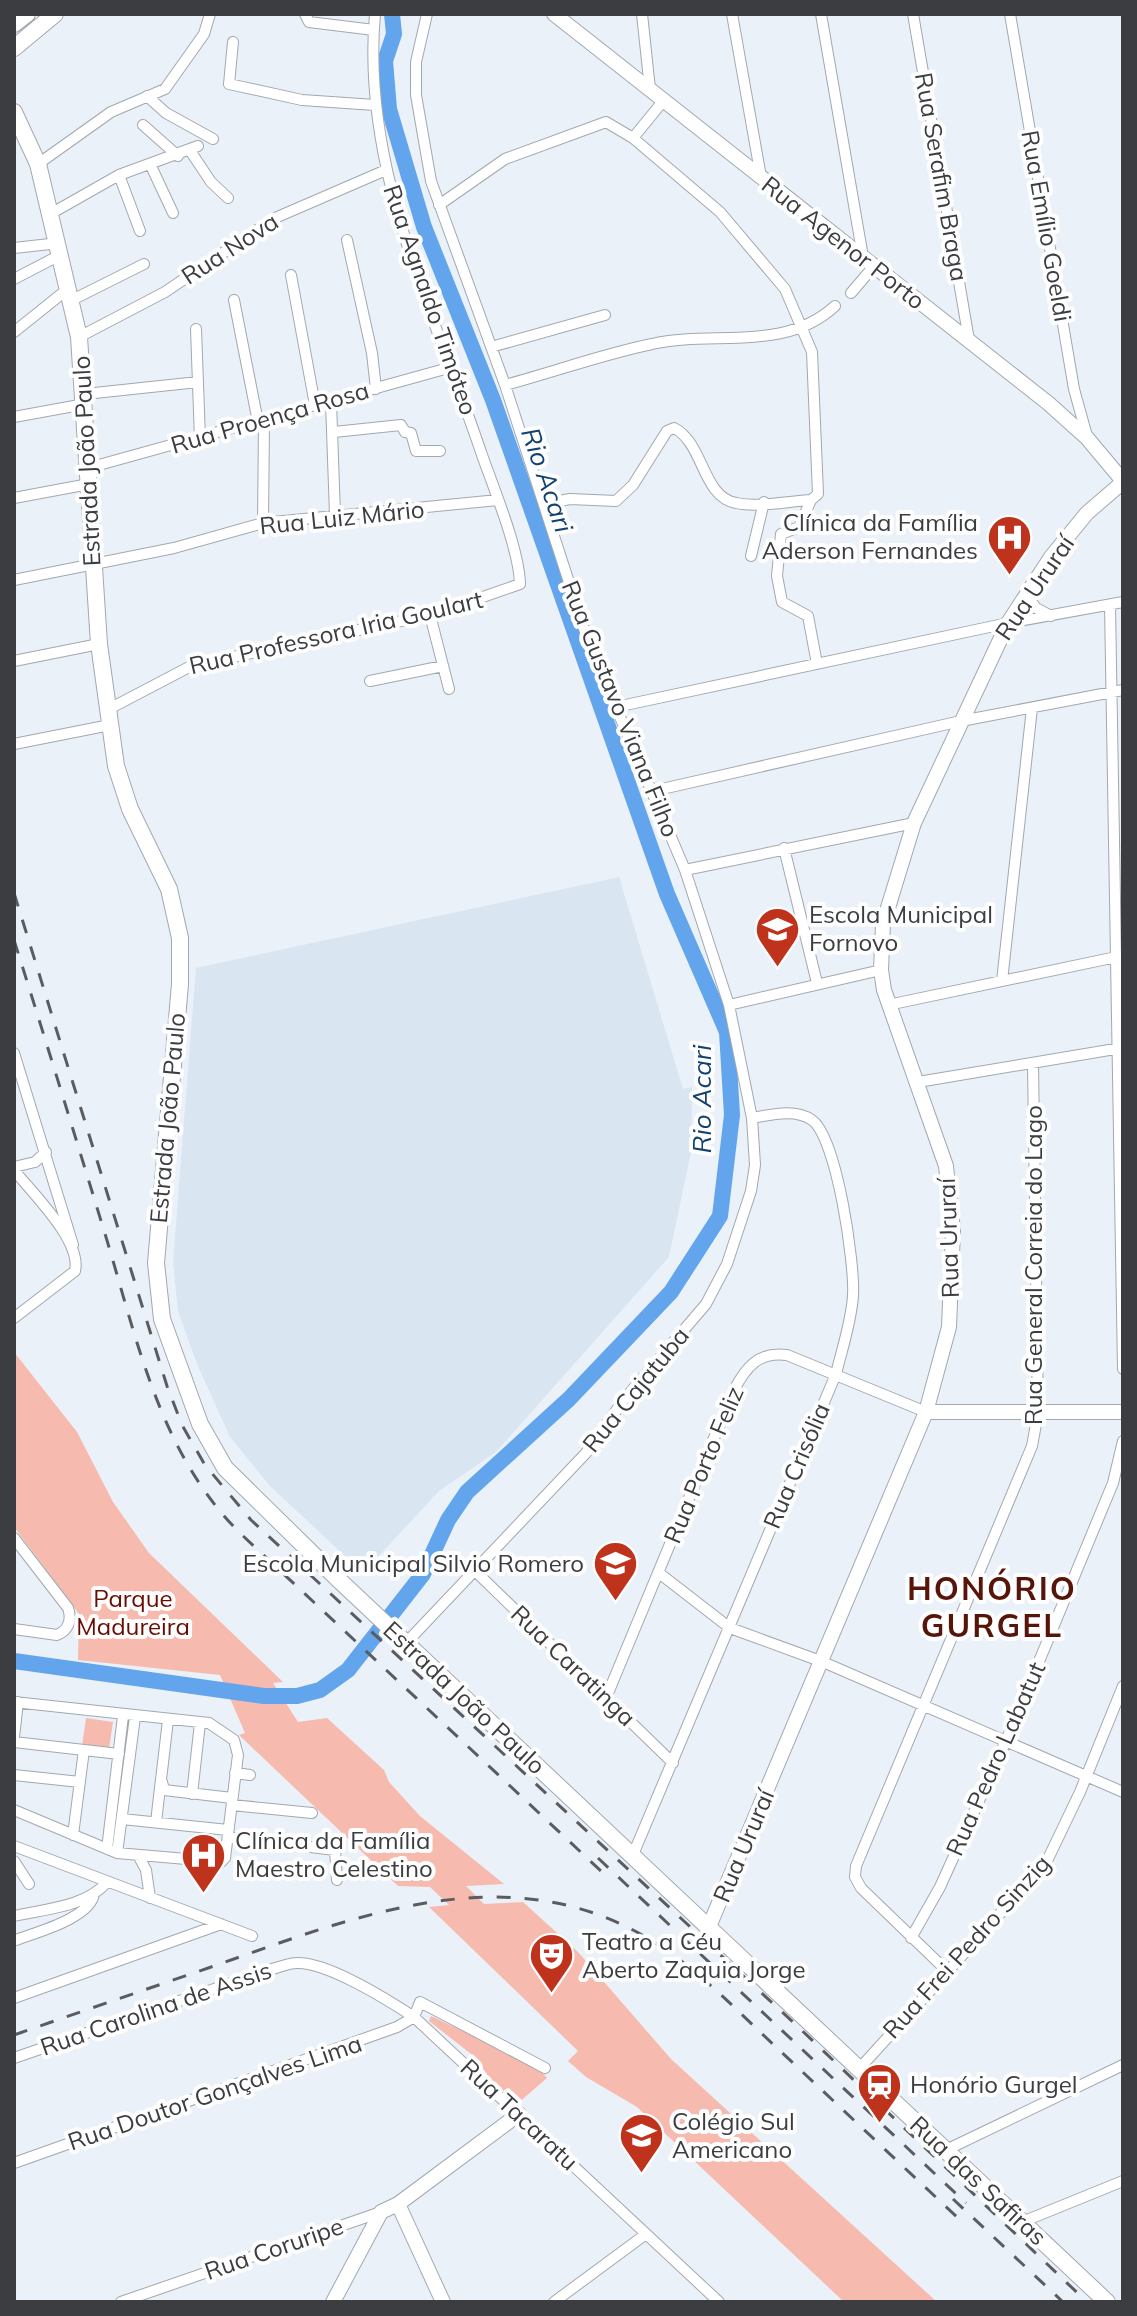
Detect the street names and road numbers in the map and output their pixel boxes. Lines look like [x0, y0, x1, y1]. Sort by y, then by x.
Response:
street label: Rua Serafim Braga [909, 70, 975, 284]
street label: Rua Emílio Goeldi [1015, 128, 1079, 324]
street label: Rua Agenor Porto [756, 169, 931, 315]
street label: Rua Agnaldo Timóteo [377, 181, 484, 419]
street label: Rua Nova [175, 206, 284, 291]
street label: Estrada João Paulo [66, 355, 106, 567]
street label: Rua Proença Rosa [167, 374, 372, 460]
street label: Rua Luiz Mário [258, 493, 426, 541]
street label: Rua Ururaí [988, 528, 1081, 646]
street label: Rua Gustavo Viana Filho [556, 576, 686, 841]
street label: Rua Professora Iria Goulart [186, 584, 486, 680]
street label: Estrada João Paulo [143, 1012, 191, 1224]
street label: Rua General Correia do Lago [1018, 1105, 1048, 1425]
street label: Rua Ururaí [931, 1176, 965, 1298]
street label: Rua Cajatuba [576, 1321, 695, 1458]
street label: Rua Porto Feliz [657, 1382, 750, 1548]
street label: Rua Crisólia [756, 1398, 836, 1533]
street label: Rua Caratinga [505, 1598, 642, 1732]
street label: Estrada João Paulo [377, 1614, 552, 1780]
street label: Rua Pedro Labatut [939, 1657, 1051, 1860]
street label: Rua Ururaí [706, 1783, 781, 1907]
street label: Rua Frei Pedro Sinzig [876, 1848, 1056, 2044]
street label: Rua Carolina de Assis [36, 1954, 275, 2062]
street label: Rua Doutor Gonçalves Lima [64, 2028, 366, 2157]
street label: Rua Tacaratu [455, 2052, 585, 2176]
street label: Rua das Safiras [904, 2109, 1053, 2251]
street label: Rua Coruripe [200, 2210, 347, 2286]

